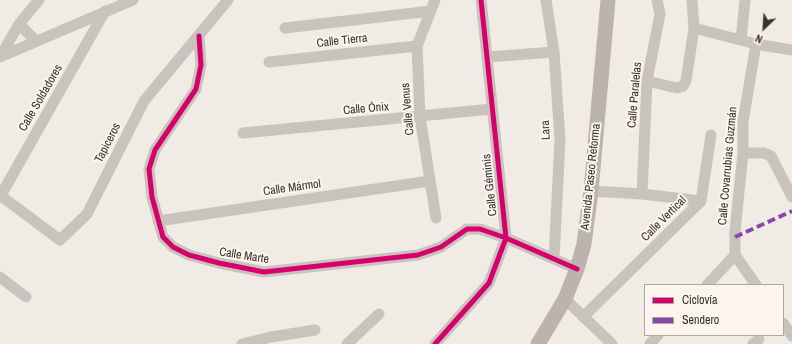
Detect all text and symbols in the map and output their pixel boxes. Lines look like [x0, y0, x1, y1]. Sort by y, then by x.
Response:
north arrow [744, 8, 784, 48]
street label: Calle Tierra [316, 31, 368, 51]
text: N [753, 31, 765, 47]
street label: Calle Paralelas [625, 61, 645, 129]
street label: Calle Soldadores [16, 62, 66, 134]
street label: Calle Venus [399, 82, 417, 136]
street label: Calle Ónix [342, 100, 390, 118]
street label: Calle Covarrubias Guzmán [716, 106, 740, 226]
street label: Lara [538, 120, 554, 140]
street label: Tapiceros [92, 121, 124, 165]
street label: Avenida Paseo Reforma [578, 123, 604, 231]
street label: Calle Géminis [480, 153, 500, 217]
street label: Calle Mármol [262, 177, 322, 199]
street label: Calle Vertical [638, 193, 690, 245]
street label: Calle Marte [218, 245, 270, 267]
legend [644, 284, 784, 336]
text: Ciclovía [682, 292, 718, 308]
text: Sendero [682, 312, 719, 328]

